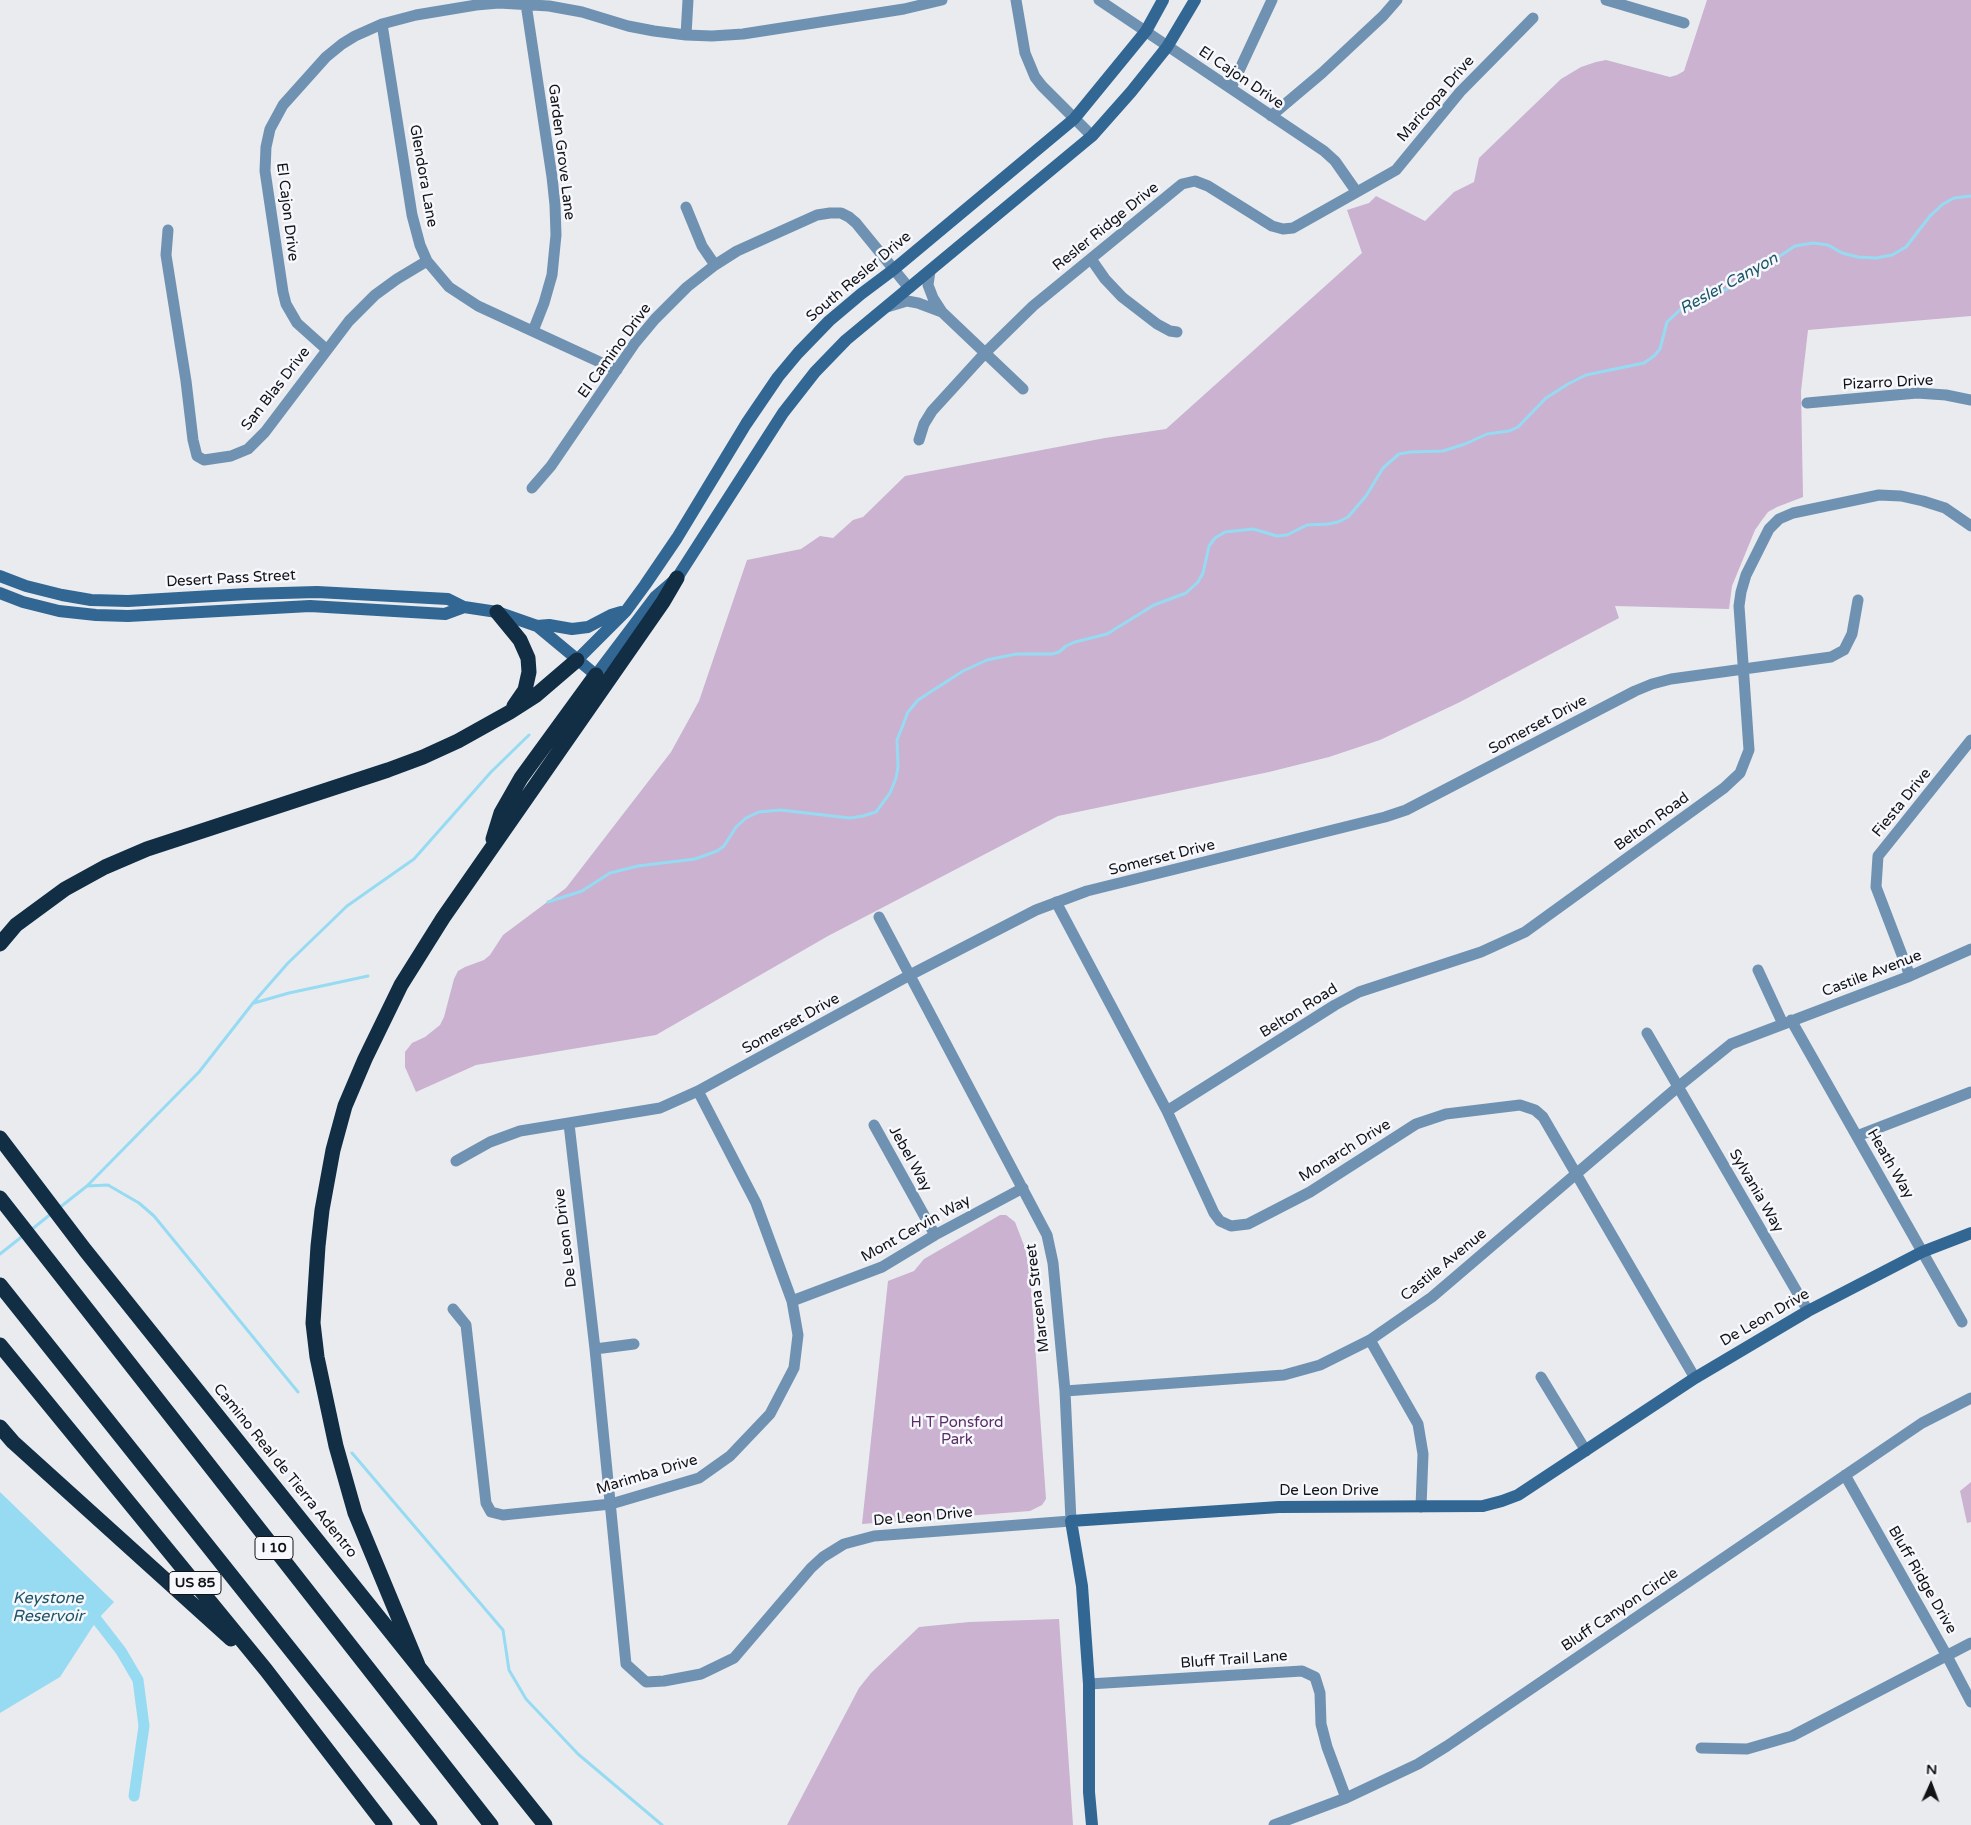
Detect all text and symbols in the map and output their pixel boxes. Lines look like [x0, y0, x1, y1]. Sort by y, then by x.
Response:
street label: El Cajon Drive [1195, 43, 1287, 113]
street label: Maricopa Drive [1394, 52, 1478, 146]
street label: Garden Grove Lane [544, 83, 578, 221]
street label: Glendora Lane [405, 123, 441, 229]
street label: El Cajon Drive [272, 162, 302, 262]
street label: Resler Ridge Drive [1049, 179, 1163, 275]
street label: South Resler Drive [803, 228, 915, 326]
water label: Resler Canyon [1677, 249, 1781, 319]
street label: El Camino Drive [575, 300, 655, 402]
street label: San Blas Drive [238, 344, 314, 434]
street label: Pizarro Drive [1842, 372, 1934, 394]
street label: Desert Pass Street [166, 567, 296, 591]
street label: Somerset Drive [1486, 692, 1590, 758]
street label: Fiesta Drive [1869, 765, 1935, 841]
street label: Belton Road [1611, 789, 1693, 855]
street label: Somerset Drive [1107, 836, 1217, 880]
street label: Castile Avenue [1820, 947, 1924, 1001]
street label: Belton Road [1257, 980, 1341, 1042]
street label: Somerset Drive [739, 990, 843, 1058]
street label: Monarch Drive [1296, 1116, 1394, 1186]
street label: Jebel Way [885, 1123, 935, 1195]
street label: Heath Way [1863, 1126, 1917, 1202]
street label: Sylvania Way [1725, 1146, 1787, 1236]
street label: De Leon Drive [551, 1187, 581, 1289]
street label: Mont Cervin Way [858, 1192, 974, 1266]
street label: Castile Avenue [1397, 1225, 1491, 1305]
street label: Marcena Street [1022, 1243, 1054, 1353]
street label: De Leon Drive [1717, 1285, 1813, 1351]
street label: Camino Real de Tierra Adentro [209, 1380, 361, 1562]
park label: H T Ponsford Park [911, 1414, 1003, 1449]
street label: Marimba Drive [594, 1451, 700, 1499]
street label: De Leon Drive [1279, 1482, 1379, 1500]
street label: De Leon Drive [873, 1504, 973, 1530]
street label: Bluff Ridge Drive [1884, 1523, 1960, 1637]
road number: I 10 [255, 1536, 293, 1560]
street label: Bluff Canyon Circle [1558, 1564, 1682, 1656]
road number: US 85 [169, 1572, 221, 1595]
water label: Keystone Reservoir [12, 1589, 84, 1627]
street label: Bluff Trail Lane [1180, 1647, 1288, 1673]
north arrow [1906, 1760, 1956, 1810]
text: N [1926, 1761, 1937, 1778]

